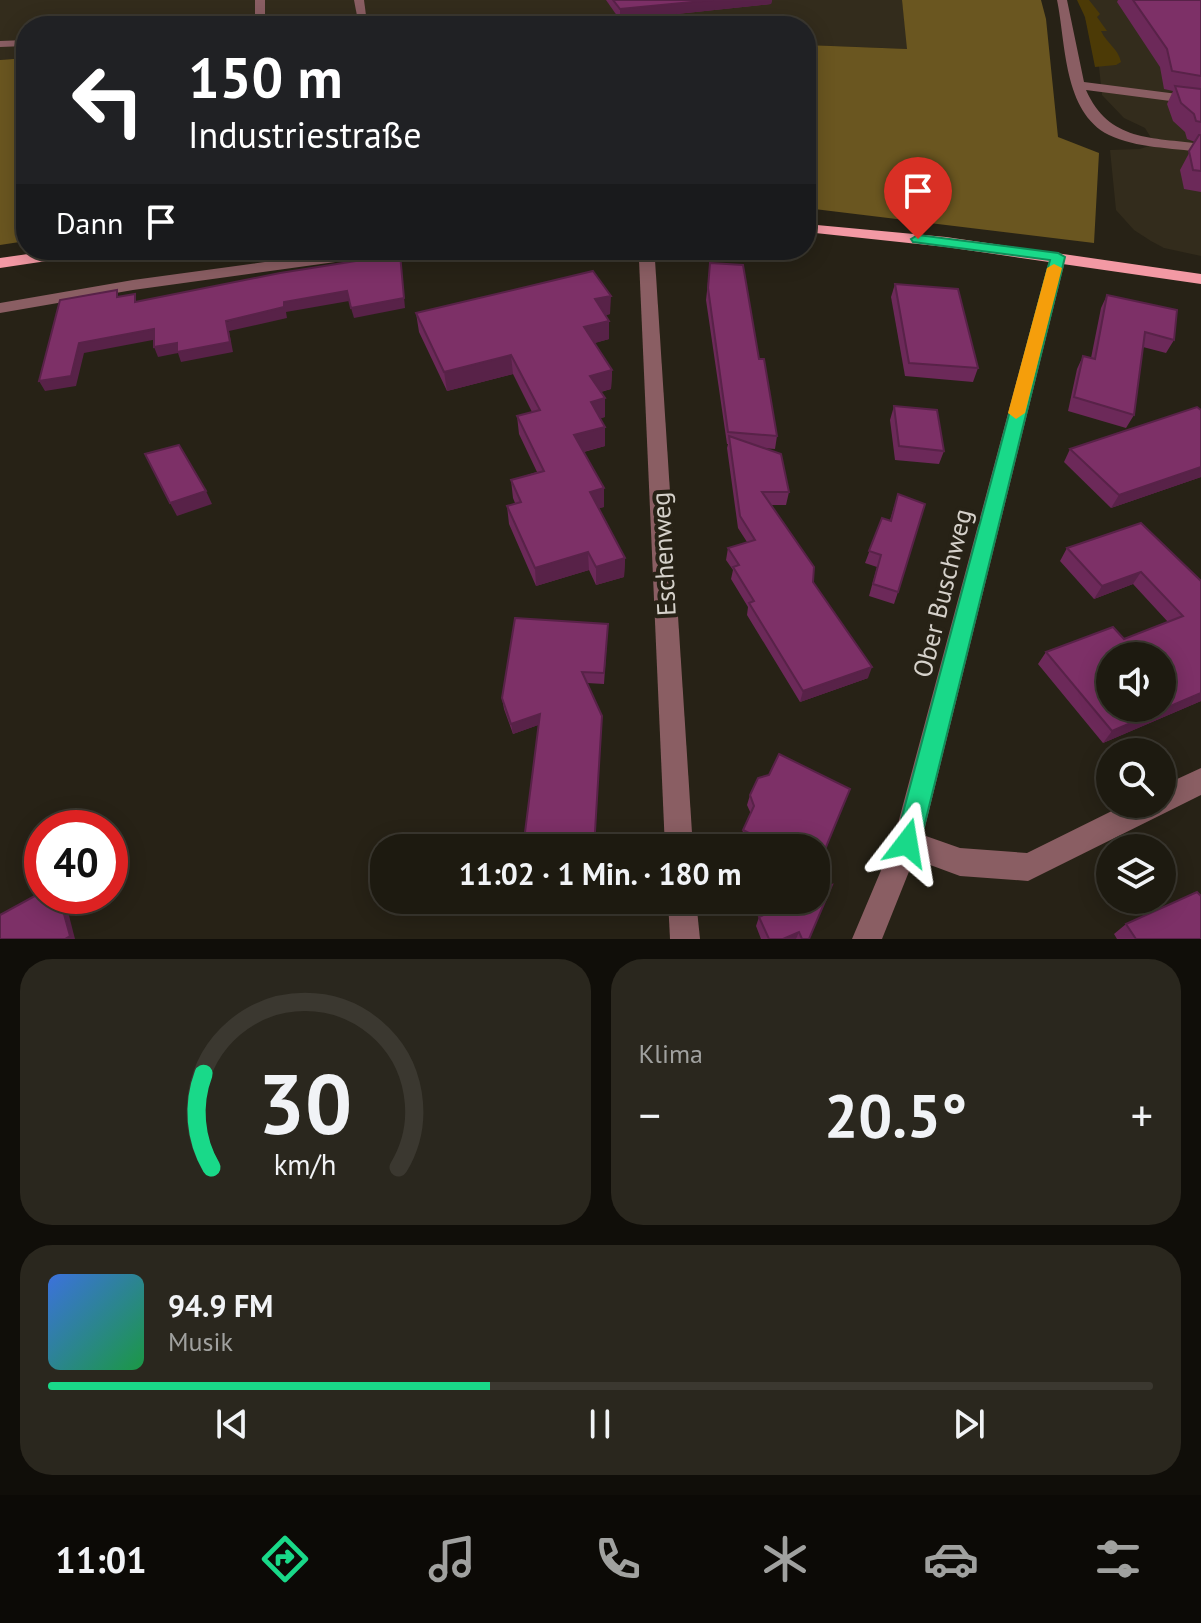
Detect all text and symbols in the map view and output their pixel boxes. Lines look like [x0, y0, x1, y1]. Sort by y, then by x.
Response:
text: 150 m [188, 41, 343, 113]
icon: left [56, 48, 160, 152]
text: Industriestraße [188, 111, 422, 158]
pin [884, 157, 952, 239]
icon: arrive [896, 169, 940, 213]
icon: arrive [139, 200, 183, 244]
text: Dann [56, 203, 123, 242]
street label: Eschenweg [643, 491, 683, 617]
street label: Ober Buschweg [905, 505, 979, 681]
map controls [1096, 642, 1176, 914]
button: sound [1096, 642, 1176, 722]
button: search [1096, 738, 1176, 818]
position arrow [865, 801, 949, 885]
speed limit sign: 40 [24, 810, 128, 914]
button: layers [1096, 834, 1176, 914]
text: 11:02 · 1 Min. · 180 m [459, 854, 741, 893]
text: Klima [639, 1037, 703, 1070]
text: 30 [258, 1049, 352, 1157]
text: 20.5° [824, 1076, 967, 1154]
text: − [639, 1086, 661, 1143]
text: + [1131, 1086, 1153, 1143]
text: km/h [274, 1146, 337, 1183]
text: 94.9 FM [168, 1286, 273, 1325]
text: Musik [168, 1325, 233, 1358]
icon: previous [210, 1402, 254, 1446]
icon: pause [578, 1402, 622, 1446]
icon: next [947, 1402, 991, 1446]
icon: directions [257, 1531, 313, 1587]
icon: music [424, 1531, 480, 1587]
icon: phone [590, 1531, 646, 1587]
icon: climate [757, 1531, 813, 1587]
icon: car [923, 1531, 979, 1587]
icon: filters [1090, 1531, 1146, 1587]
text: 11:01 [55, 1536, 147, 1583]

